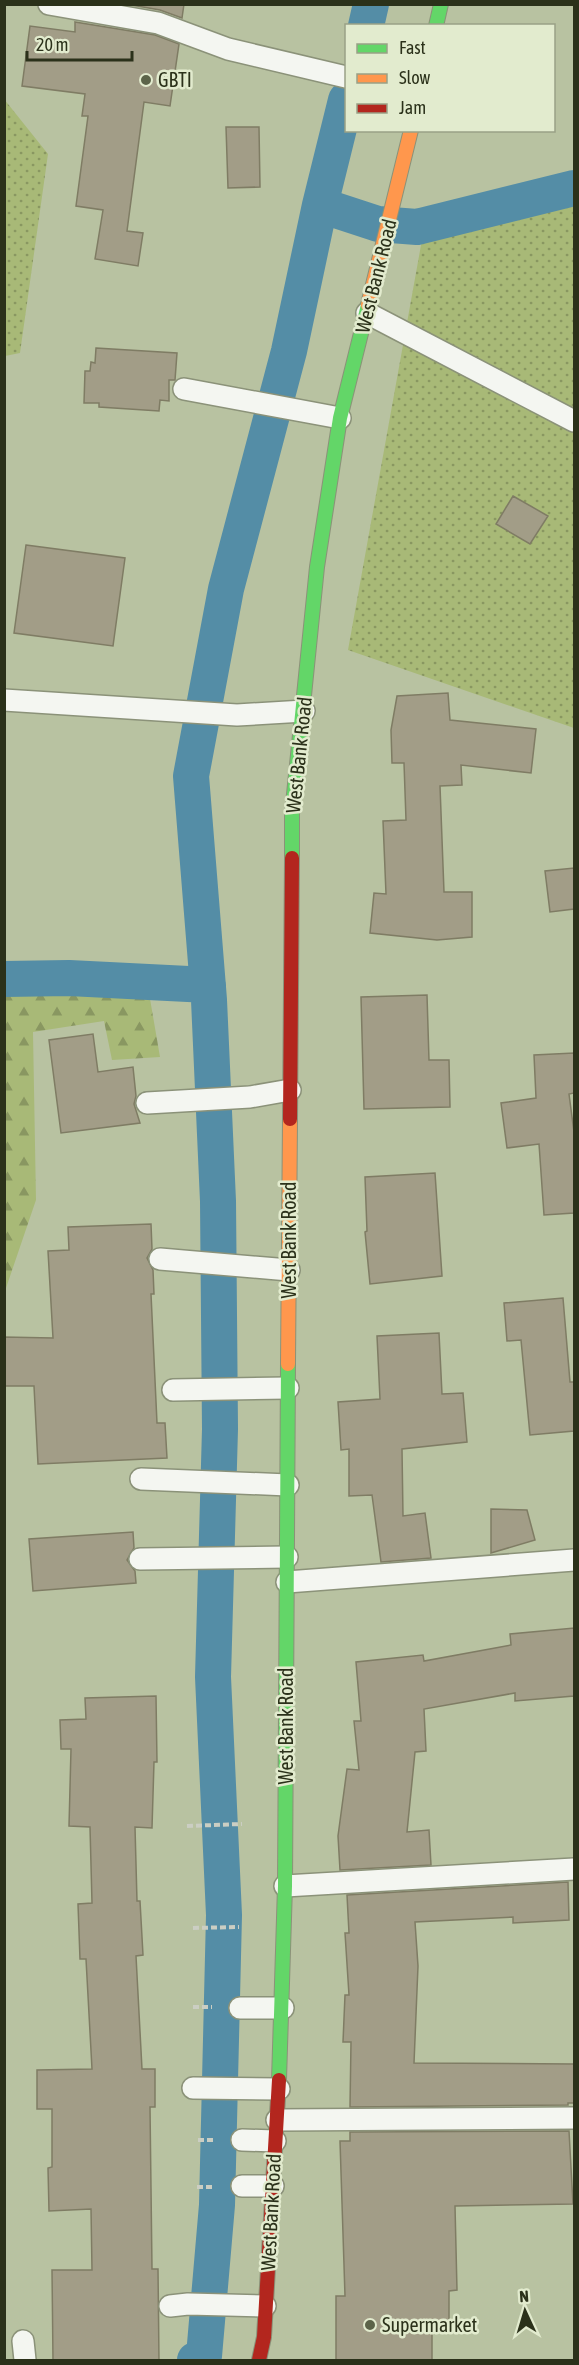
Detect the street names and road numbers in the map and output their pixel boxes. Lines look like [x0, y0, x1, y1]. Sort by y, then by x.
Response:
street label: West Bank Road [350, 216, 401, 335]
street label: West Bank Road [281, 696, 316, 814]
street label: West Bank Road [277, 1182, 300, 1298]
street label: West Bank Road [274, 1668, 297, 1784]
street label: West Bank Road [256, 2153, 285, 2271]

